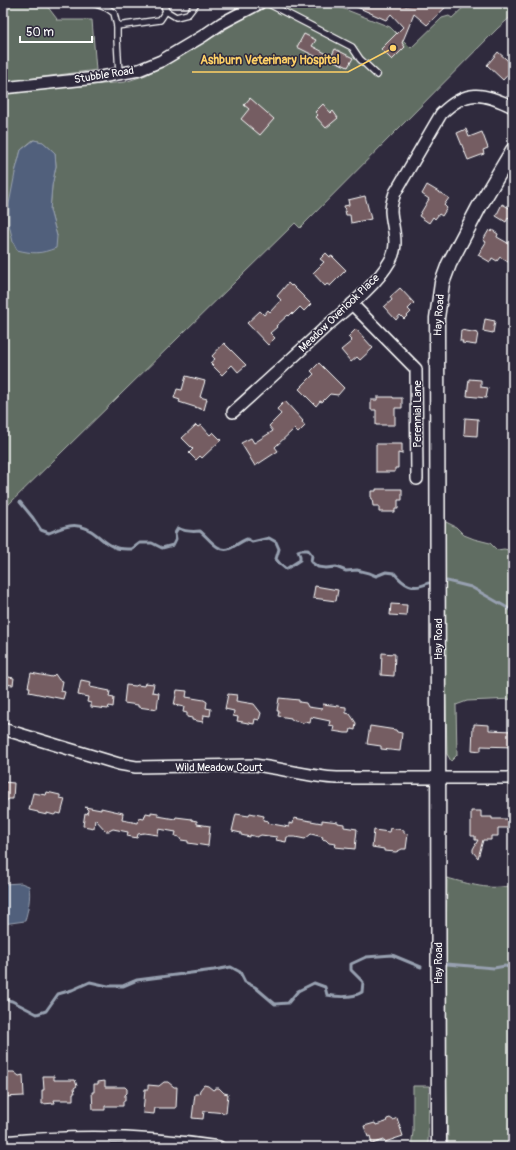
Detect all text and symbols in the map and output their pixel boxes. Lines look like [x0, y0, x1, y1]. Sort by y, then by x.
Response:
scale bar [20, 18, 92, 44]
text: 50 m [26, 25, 54, 40]
callout: Ashburn Veterinary Hospital [192, 48, 348, 72]
text: Ashburn Veterinary Hospital [200, 53, 340, 68]
street label: Stubble Road [73, 64, 135, 86]
street label: Meadow Overlook Place [296, 271, 382, 355]
street label: Hay Road [431, 294, 447, 336]
street label: Perennial Lane [411, 380, 424, 448]
street label: Hay Road [432, 618, 445, 660]
street label: Wild Meadow Court [175, 761, 263, 774]
street label: Hay Road [432, 942, 445, 984]

